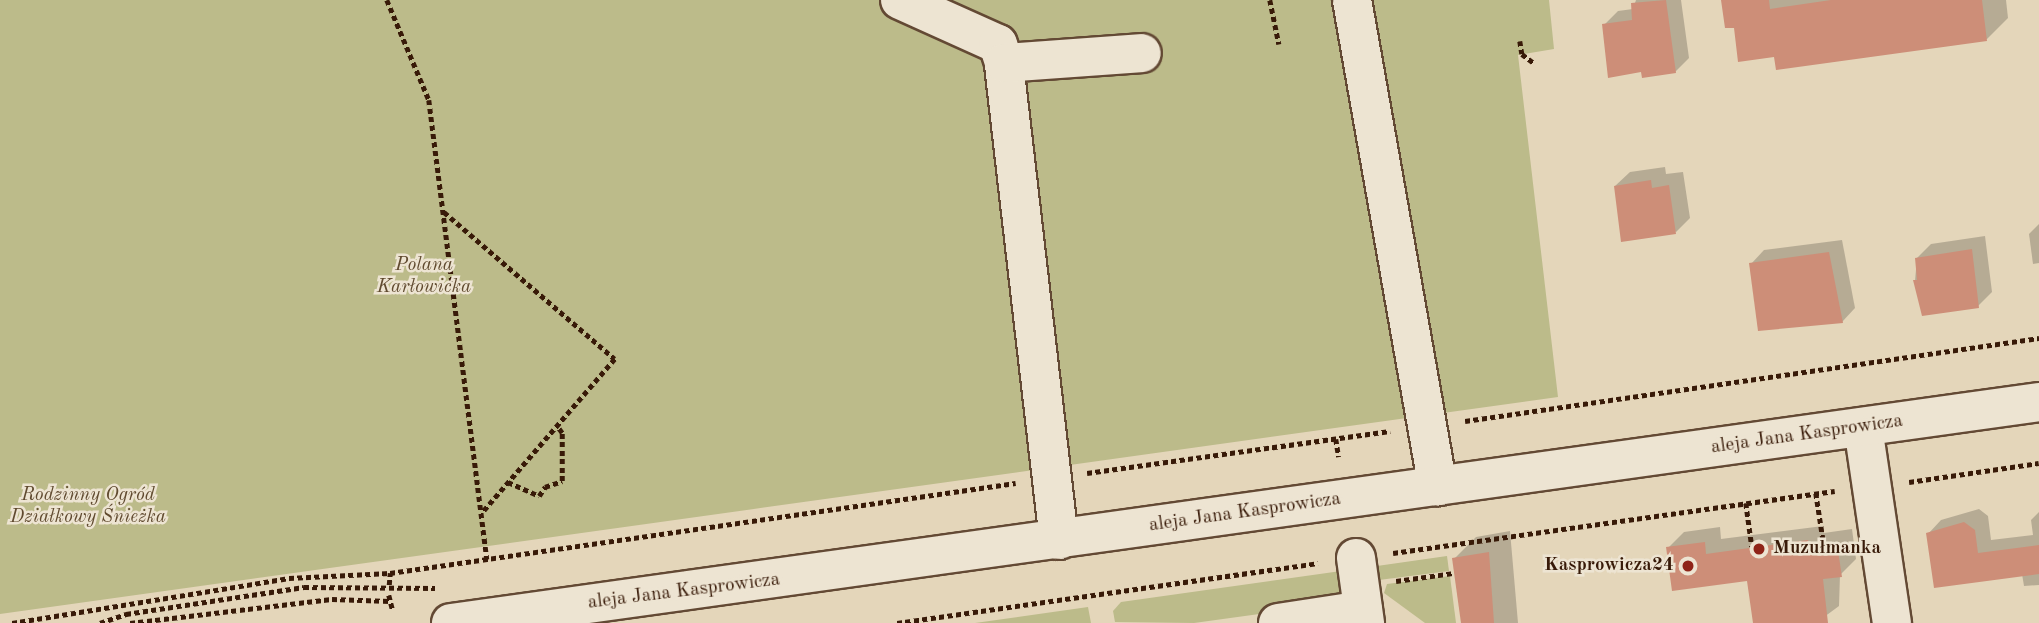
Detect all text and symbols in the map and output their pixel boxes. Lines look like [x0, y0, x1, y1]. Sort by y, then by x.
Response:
park label: Polana Karłowicka [377, 255, 471, 299]
street label: aleja Jana Kasprowicza [1710, 410, 1904, 460]
park label: Rodzinny Ogród Działkowy Śnieżka [10, 485, 166, 529]
street label: aleja Jana Kasprowicza [1148, 488, 1342, 538]
place label: Muzułmanka [1773, 538, 1881, 560]
marker: Muzułmanka [1751, 541, 1767, 557]
place label: Kasprowicza24 [1544, 555, 1674, 577]
marker: Kasprowicza24 [1680, 558, 1696, 574]
street label: aleja Jana Kasprowicza [587, 569, 781, 615]

